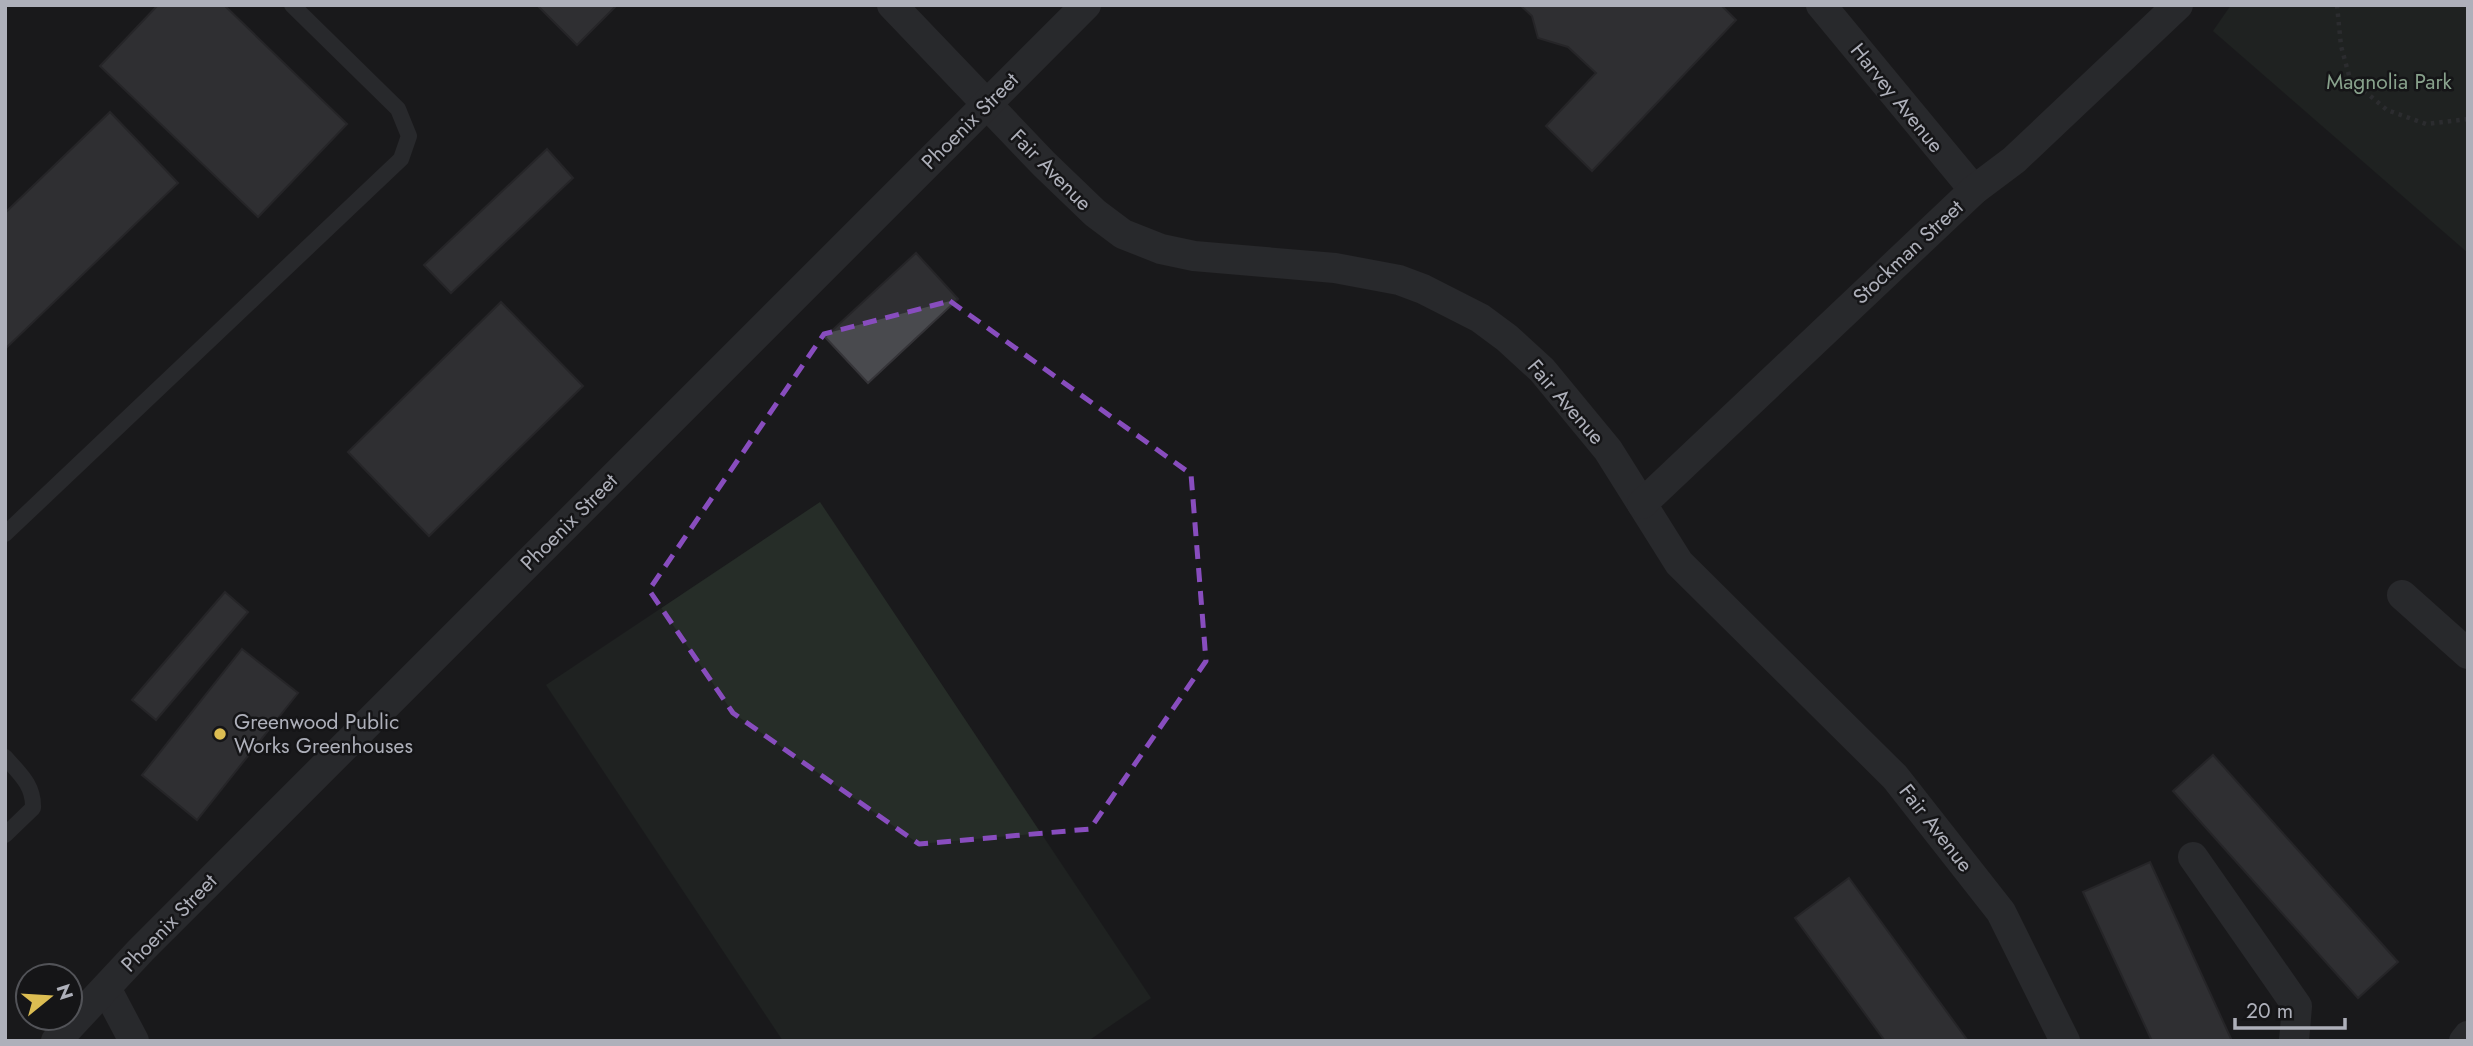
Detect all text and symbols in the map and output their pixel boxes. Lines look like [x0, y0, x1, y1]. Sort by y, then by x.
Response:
street label: Harvey Avenue [1843, 37, 1951, 159]
street label: Phoenix Street [915, 66, 1025, 176]
park label: Magnolia Park [2326, 67, 2453, 97]
street label: Fair Avenue [1003, 122, 1099, 218]
street label: Stockman Street [1846, 193, 1970, 311]
street label: Fair Avenue [1520, 353, 1612, 451]
street label: Phoenix Street [514, 467, 624, 577]
place label: Greenwood Public Works Greenhouses [234, 707, 413, 761]
marker: Greenwood Public Works Greenhouses [212, 726, 228, 742]
street label: Fair Avenue [1892, 778, 1980, 878]
street label: Phoenix Street [114, 867, 224, 979]
north arrow [14, 962, 84, 1032]
text: N [50, 981, 80, 1003]
scale bar [2235, 986, 2345, 1030]
text: 20 m [2246, 996, 2293, 1026]

